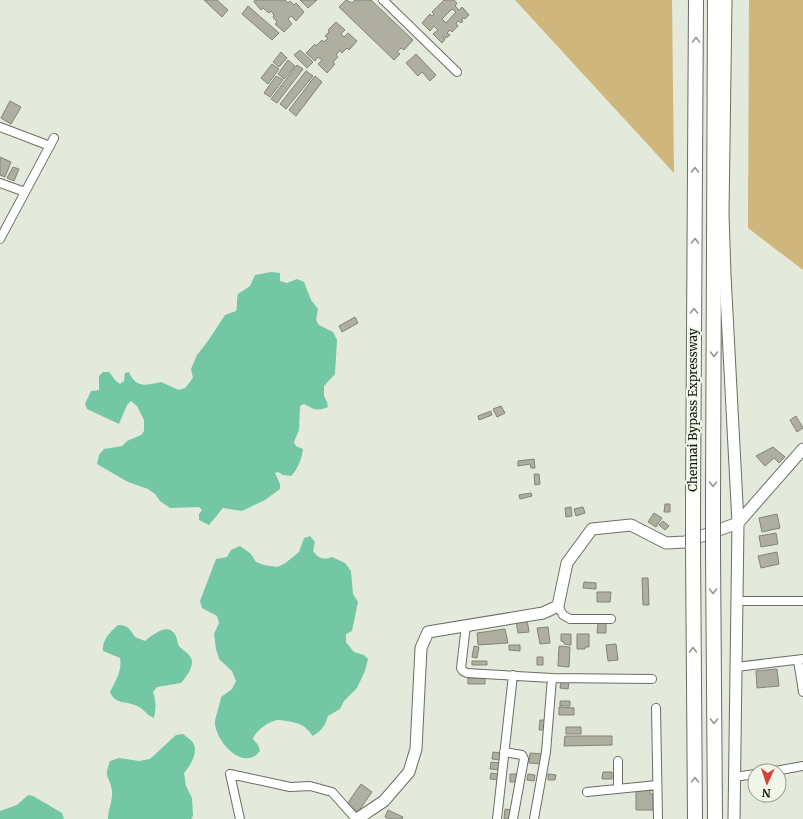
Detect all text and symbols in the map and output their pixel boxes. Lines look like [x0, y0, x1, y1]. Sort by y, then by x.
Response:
one-way arrow [692, 37, 700, 43]
one-way arrow [691, 167, 700, 173]
one-way arrow [691, 238, 699, 244]
one-way arrow [690, 308, 698, 314]
street label: Chennai Bypass Expressway [685, 328, 700, 492]
one-way arrow [710, 351, 718, 357]
one-way arrow [709, 481, 717, 487]
one-way arrow [709, 588, 717, 594]
one-way arrow [689, 647, 697, 653]
one-way arrow [710, 718, 718, 724]
north arrow [747, 763, 787, 803]
one-way arrow [690, 777, 699, 783]
text: N [761, 786, 771, 800]

